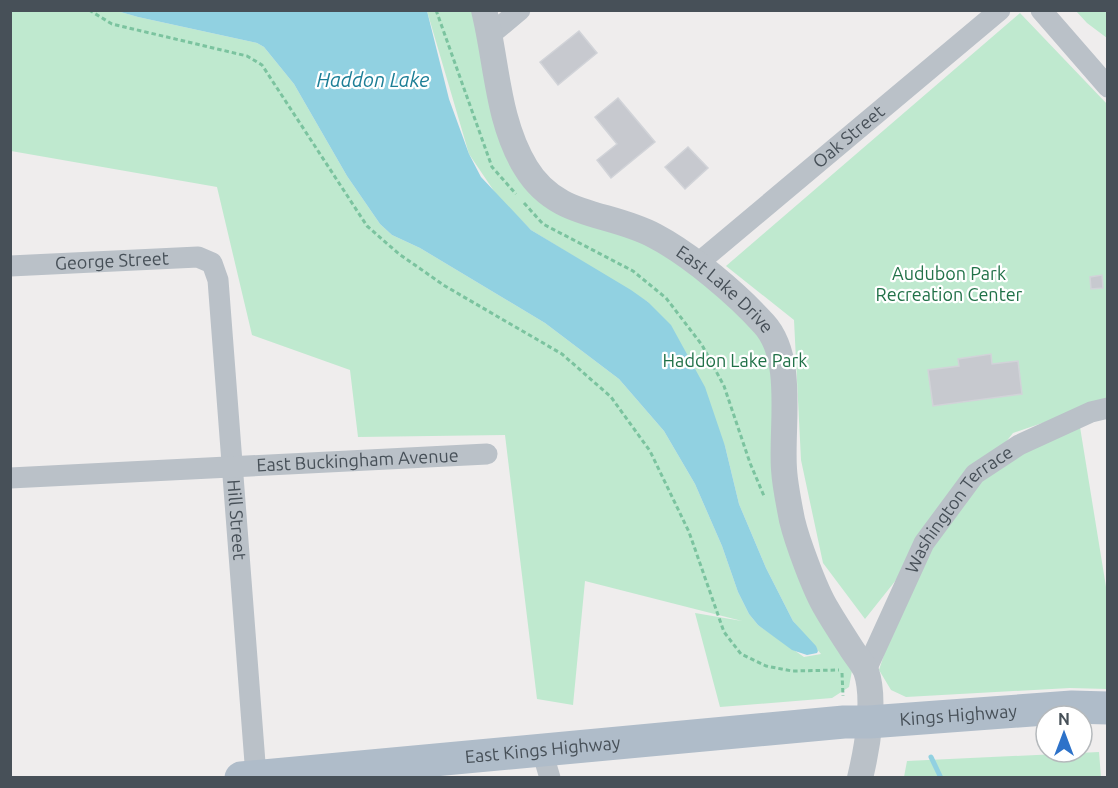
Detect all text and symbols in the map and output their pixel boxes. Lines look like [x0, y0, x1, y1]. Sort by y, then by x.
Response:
water label: Haddon Lake [317, 68, 429, 91]
street label: Oak Street [808, 101, 888, 172]
street label: East Lake Drive [673, 241, 778, 336]
street label: George Street [54, 247, 169, 273]
park label: Audubon Park Recreation Center [876, 263, 1023, 304]
park label: Haddon Lake Park [663, 350, 807, 370]
street label: Washington Terrace [901, 441, 1016, 576]
street label: East Buckingham Avenue [256, 444, 459, 475]
street label: Hill Street [224, 479, 250, 561]
street label: Kings Highway [899, 700, 1018, 729]
north arrow [1034, 704, 1094, 764]
text: N [1058, 710, 1070, 728]
street label: East Kings Highway [464, 732, 622, 766]

